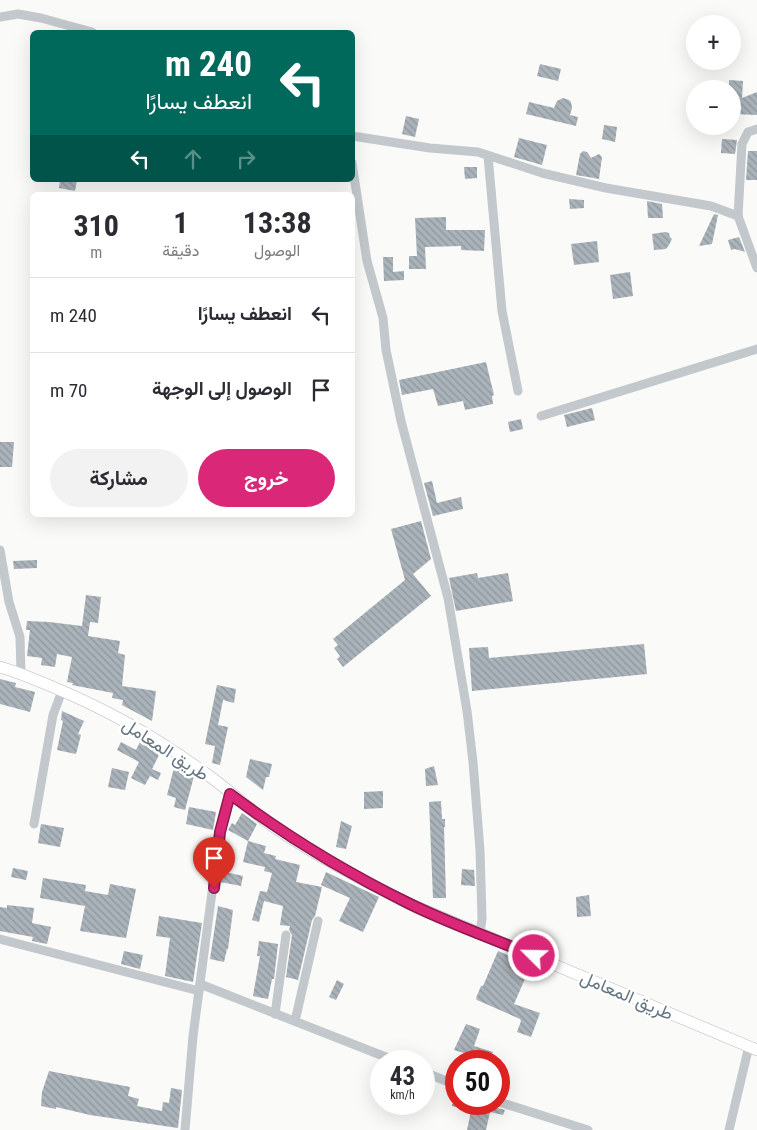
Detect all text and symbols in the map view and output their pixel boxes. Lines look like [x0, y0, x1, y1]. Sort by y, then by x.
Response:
map controls [686, 15, 741, 135]
button: + [686, 15, 741, 70]
text: 240 m [165, 44, 252, 85]
icon: left [270, 50, 335, 115]
button: − [686, 80, 741, 135]
text: انعطف يسارًا [145, 89, 252, 114]
icon: left [126, 145, 154, 173]
icon: ahead [179, 145, 207, 173]
icon: right [232, 145, 260, 173]
text: 1 [173, 205, 188, 240]
text: 13:38 [243, 205, 312, 240]
text: 310 [73, 208, 119, 243]
text: دقيقة [162, 241, 199, 260]
text: الوصول [254, 241, 300, 260]
text: m [90, 243, 102, 262]
icon: left [307, 301, 335, 329]
text: انعطف يسارًا [198, 302, 292, 325]
text: 240 m [50, 304, 97, 327]
icon: arrive [307, 376, 335, 404]
text: الوصول إلى الوجهة [152, 377, 292, 400]
text: 70 m [50, 379, 87, 402]
button: مشاركة [50, 449, 188, 507]
button: خروج [198, 449, 335, 507]
street label: طريق المعامل [118, 713, 213, 786]
pin [193, 837, 235, 888]
icon: arrive [200, 844, 228, 872]
position arrow [507, 929, 559, 981]
street label: طريق المعامل [577, 966, 677, 1025]
speed limit sign: 50 [445, 1050, 510, 1115]
text: 43 [390, 1062, 415, 1091]
text: km/h [390, 1088, 415, 1102]

